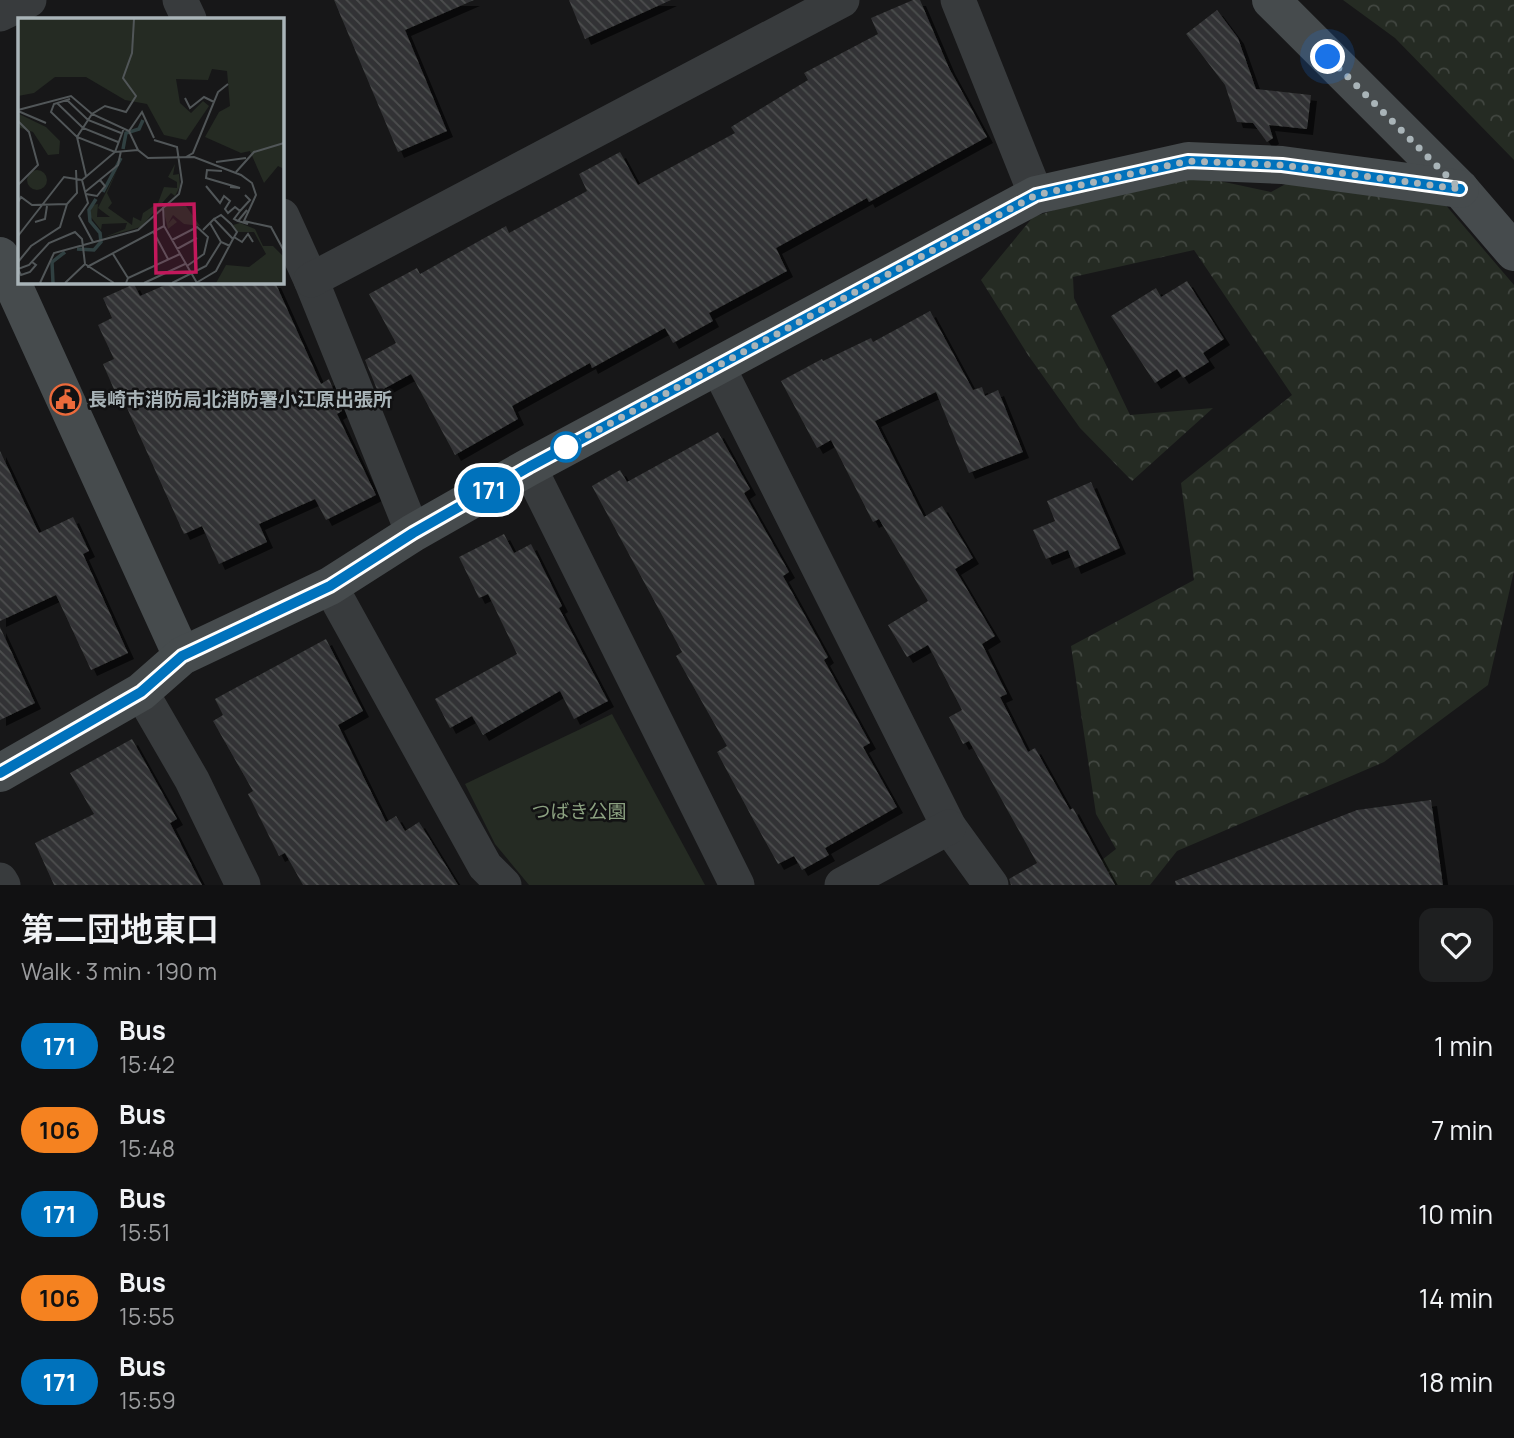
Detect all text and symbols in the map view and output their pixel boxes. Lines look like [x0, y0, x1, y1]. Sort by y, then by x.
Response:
inset map [18, 18, 284, 284]
your location [1310, 39, 1345, 74]
public building icon: 長崎市消防局北消防署小江原出張所 [48, 382, 82, 416]
place label: 長崎市消防局北消防署小江原出張所 [88, 386, 392, 412]
unlabelled marker [551, 432, 581, 462]
line badge: 171 [449, 467, 529, 513]
text: 171 [472, 473, 506, 506]
park label: つばき公園 [531, 798, 627, 824]
text: 第二団地東口 [21, 906, 219, 951]
button: heart [1419, 908, 1493, 982]
text: Walk · 3 min · 190 m [21, 955, 217, 987]
text: Bus [119, 1012, 166, 1048]
text: 1 min [1434, 1028, 1493, 1064]
text: 171 [43, 1029, 76, 1062]
text: 15:42 [119, 1048, 175, 1080]
text: Bus [119, 1096, 166, 1132]
text: 7 min [1431, 1112, 1493, 1148]
text: 106 [39, 1113, 80, 1146]
text: 15:48 [119, 1132, 175, 1164]
text: Bus [119, 1180, 166, 1216]
text: 10 min [1418, 1196, 1493, 1232]
text: 171 [43, 1197, 76, 1230]
text: 15:51 [119, 1216, 170, 1248]
text: Bus [119, 1264, 166, 1300]
text: 14 min [1419, 1280, 1493, 1316]
text: 106 [39, 1281, 80, 1314]
text: 15:55 [119, 1300, 175, 1332]
text: Bus [119, 1348, 166, 1384]
text: 18 min [1419, 1364, 1493, 1400]
text: 171 [43, 1365, 76, 1398]
text: 15:59 [119, 1384, 176, 1416]

